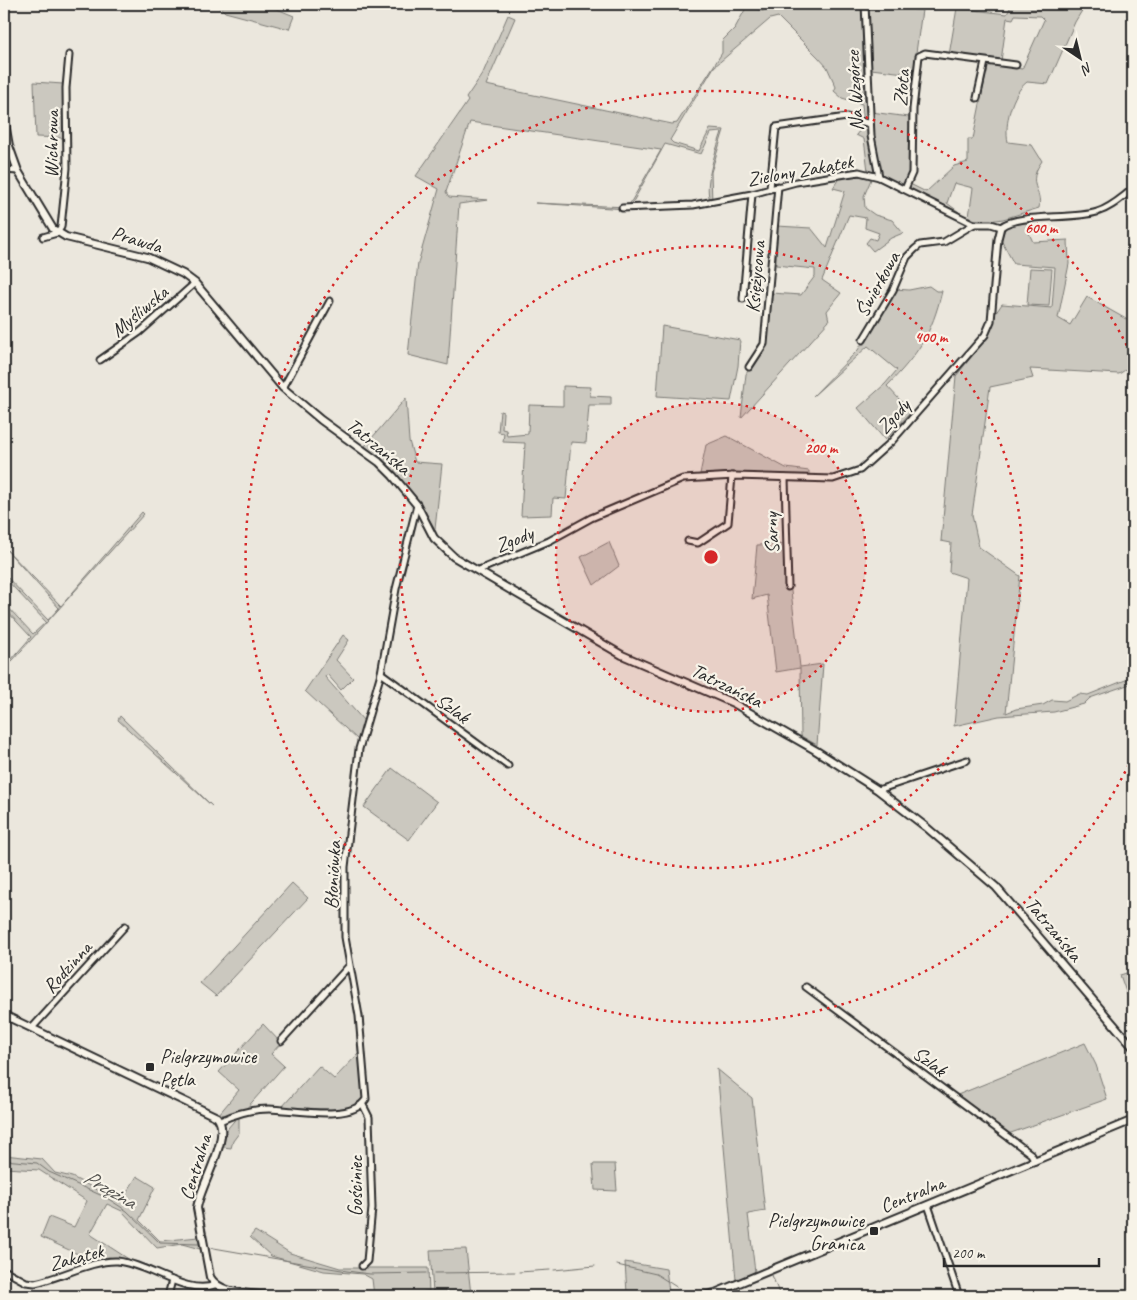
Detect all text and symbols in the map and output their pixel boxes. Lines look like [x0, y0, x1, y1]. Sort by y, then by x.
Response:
north arrow [1054, 32, 1104, 82]
street label: Na Wzgórze [840, 49, 869, 132]
text: N [1077, 59, 1096, 79]
street label: Złota [887, 67, 916, 107]
street label: Wichrowa [38, 108, 65, 178]
street label: Zielony Zakątek [745, 149, 857, 192]
text: 600 m [1025, 219, 1059, 238]
street label: Prawda [109, 220, 167, 260]
street label: Księżycowa [740, 238, 771, 314]
street label: Świerkowa [849, 246, 906, 321]
street label: Myśliwska [105, 279, 175, 343]
text: 400 m [915, 328, 949, 347]
street label: Zgody [871, 392, 917, 439]
street label: Tatrzańska [341, 412, 417, 481]
text: 200 m [805, 439, 839, 458]
street label: Sarny [758, 510, 785, 554]
street label: Zgody [492, 520, 539, 558]
centre of rings [702, 548, 720, 566]
street label: Tatrzańska [687, 658, 768, 714]
street label: Szlak [431, 688, 476, 730]
street label: Błoniówka [318, 839, 347, 910]
street label: Tatrzańska [1020, 892, 1088, 967]
street label: Rodzinna [37, 935, 99, 999]
street label: Szlak [908, 1041, 953, 1083]
place label: Pielgrzymowice Pętla [160, 1044, 258, 1092]
marker: Pielgrzymowice Pętla [144, 1061, 156, 1073]
street label: Centralna [174, 1130, 218, 1203]
street label: Gościniec [343, 1155, 368, 1217]
water label: Przężna [79, 1164, 142, 1215]
street label: Centralna [876, 1170, 950, 1219]
place label: Pielgrzymowice Granica [768, 1208, 866, 1256]
marker: Pielgrzymowice Granica [868, 1225, 880, 1237]
scale bar [944, 1235, 1100, 1267]
street label: Zakątek [46, 1238, 108, 1277]
text: 200 m [952, 1244, 986, 1263]

